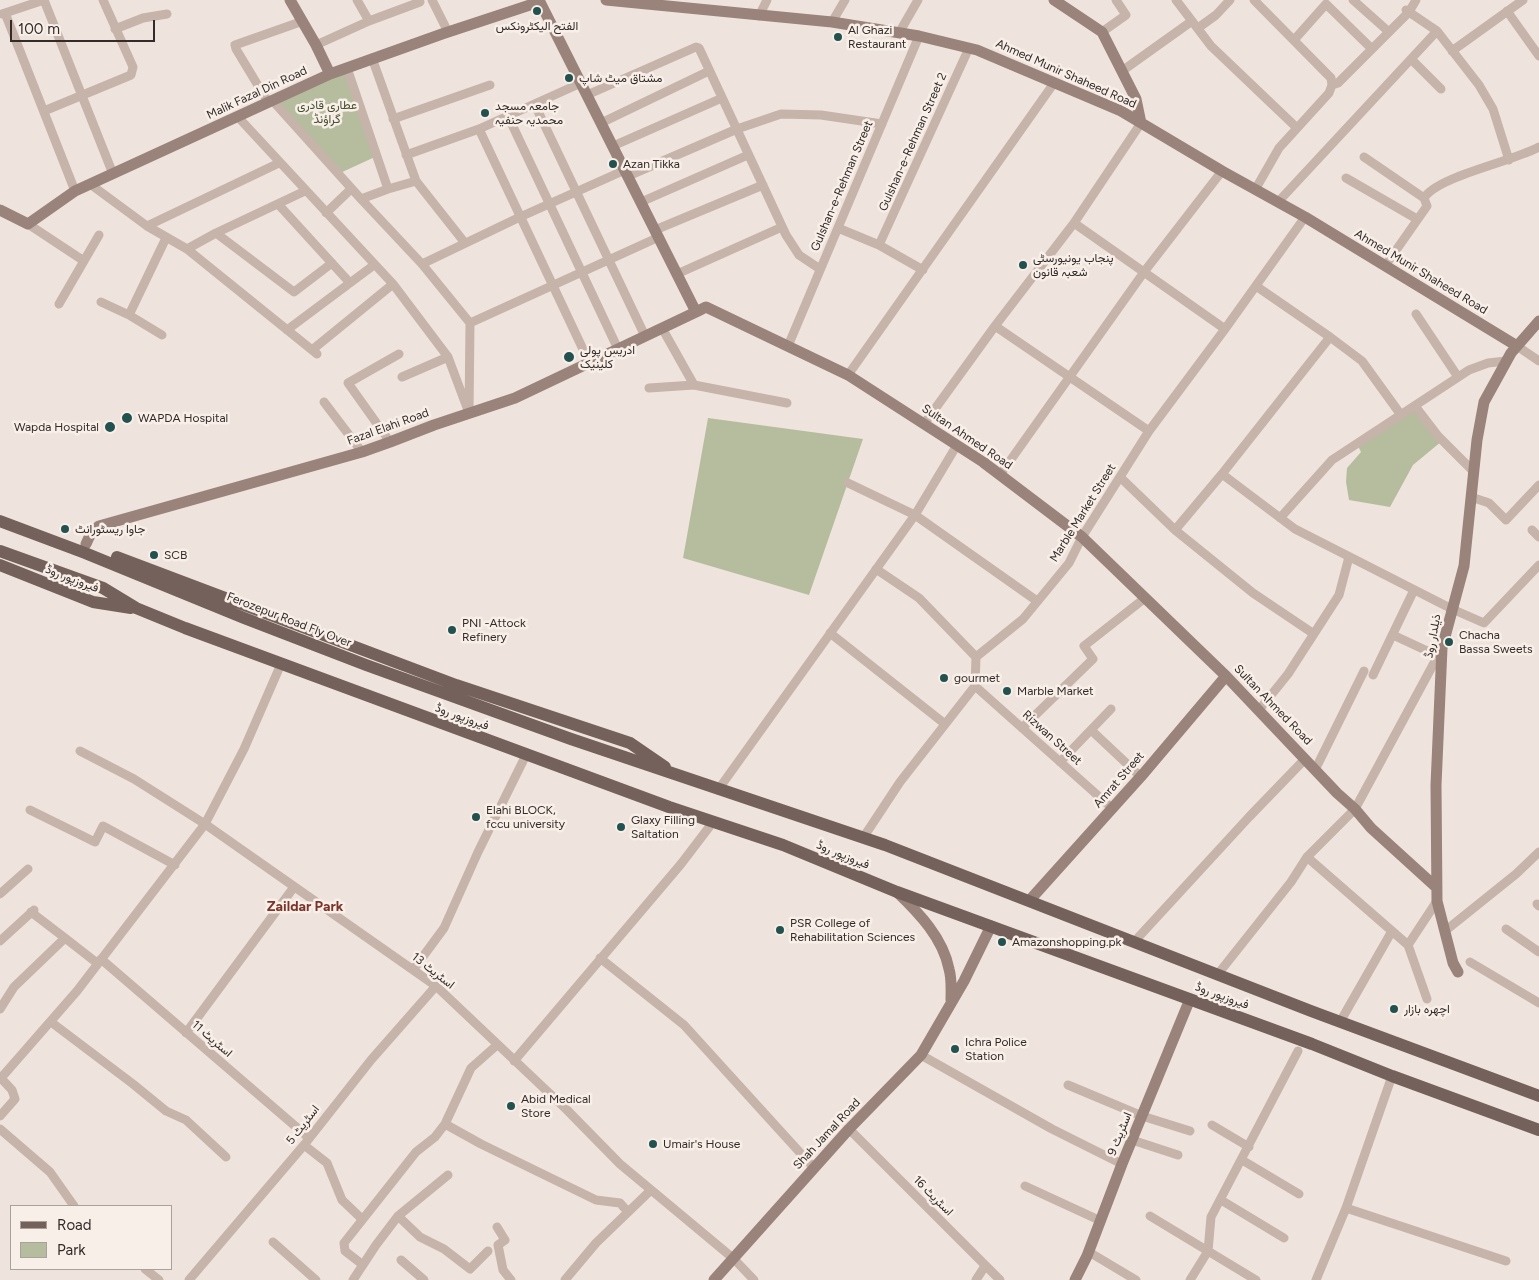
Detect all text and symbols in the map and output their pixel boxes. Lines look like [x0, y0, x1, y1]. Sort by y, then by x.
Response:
marker: الفتح الیکٹرونکس [531, 5, 543, 17]
scale bar [12, 10, 158, 42]
place label: الفتح الیکٹرونکس [496, 19, 578, 33]
text: 100 m [18, 20, 60, 38]
place label: Al Ghazi Restaurant [848, 23, 906, 51]
marker: Al Ghazi Restaurant [832, 31, 844, 43]
street label: Ahmed Munir Shaheed Road [993, 36, 1139, 112]
street label: Malik Fazal Din Road [205, 63, 309, 123]
street label: Gulshan-e-Rehman Street 2 [876, 70, 950, 214]
place label: مشتاق میٹ شاپ [579, 71, 663, 85]
marker: مشتاق میٹ شاپ [563, 72, 575, 84]
park label: عطاری قادری گراؤنڈ [297, 98, 357, 126]
place label: جامعہ مسجد محمدیہ حنفیہ [495, 99, 563, 127]
marker: جامعہ مسجد محمدیہ حنفیہ [479, 107, 491, 119]
street label: Gulshan-e-Rehman Street [808, 119, 876, 253]
place label: Azan Tikka [623, 157, 680, 171]
marker: Azan Tikka [607, 158, 619, 170]
street label: Ahmed Munir Shaheed Road [1352, 227, 1490, 317]
place label: پنجاب یونیورسٹی شعبہ قانون [1033, 251, 1114, 279]
marker: پنجاب یونیورسٹی شعبہ قانون [1017, 259, 1029, 271]
place label: ادریس پولی کلینیک [580, 343, 635, 371]
marker: ادریس پولی کلینیک [562, 350, 576, 364]
street label: Sultan Ahmed Road [919, 401, 1015, 473]
street label: Fazal Elahi Road [345, 406, 431, 448]
marker: WAPDA Hospital [120, 411, 134, 425]
place label: WAPDA Hospital [138, 411, 228, 425]
place label: Wapda Hospital [14, 420, 99, 434]
marker: Wapda Hospital [103, 420, 117, 434]
street label: Marble Market Street [1047, 461, 1119, 565]
place label: جاوا ریسٹورانٹ [75, 522, 145, 536]
marker: جاوا ریسٹورانٹ [59, 523, 71, 535]
place label: SCB [164, 548, 187, 562]
marker: SCB [148, 549, 160, 561]
street label: فیروزپور روڈ [43, 562, 101, 596]
street label: Ferozepur Road Fly Over [225, 590, 353, 650]
street label: ذیلدار روڈ [1422, 613, 1444, 659]
place label: PNI -Attock Refinery [462, 616, 526, 644]
marker: PNI -Attock Refinery [446, 624, 458, 636]
place label: Chacha Bassa Sweets [1459, 628, 1533, 656]
marker: Chacha Bassa Sweets [1443, 636, 1455, 648]
street label: Sultan Ahmed Road [1231, 662, 1315, 748]
place label: gourmet [954, 671, 1000, 685]
marker: gourmet [938, 672, 950, 684]
place label: Marble Market [1017, 684, 1094, 698]
marker: Marble Market [1001, 685, 1013, 697]
street label: فیروزپور روڈ [433, 701, 491, 733]
street label: Rizwan Street [1019, 708, 1085, 768]
street label: Amrat Street [1091, 749, 1147, 811]
place label: Elahi BLOCK, fccu university [486, 803, 565, 831]
marker: Elahi BLOCK, fccu university [470, 811, 482, 823]
place label: Glaxy Filling Saltation [631, 813, 695, 841]
marker: Glaxy Filling Saltation [615, 821, 627, 833]
street label: فیروزپور روڈ [814, 838, 872, 872]
district label: Zaildar Park [267, 899, 343, 915]
place label: PSR College of Rehabilitation Sciences [790, 916, 915, 944]
marker: PSR College of Rehabilitation Sciences [774, 924, 786, 936]
place label: Amazonshopping.pk [1012, 935, 1121, 949]
marker: Amazonshopping.pk [996, 936, 1008, 948]
street label: اسٹریٹ 13 [409, 950, 457, 992]
street label: فیروزپور روڈ [1193, 980, 1251, 1012]
place label: اچھرہ بازار [1404, 1002, 1450, 1016]
marker: اچھرہ بازار [1388, 1003, 1400, 1015]
street label: اسٹریٹ 11 [189, 1018, 235, 1060]
place label: Ichra Police Station [965, 1035, 1027, 1063]
marker: Ichra Police Station [949, 1043, 961, 1055]
place label: Abid Medical Store [521, 1092, 591, 1120]
street label: Shah Jamal Road [790, 1096, 864, 1172]
marker: Abid Medical Store [505, 1100, 517, 1112]
street label: اسٹریٹ 5 [283, 1103, 323, 1147]
street label: اسٹریٹ 9 [1105, 1110, 1135, 1158]
place label: Umair's House [663, 1137, 740, 1151]
marker: Umair's House [647, 1138, 659, 1150]
street label: اسٹریٹ 16 [910, 1173, 956, 1219]
legend [10, 1205, 172, 1270]
text: Road [57, 1216, 92, 1234]
text: Park [57, 1241, 86, 1259]

